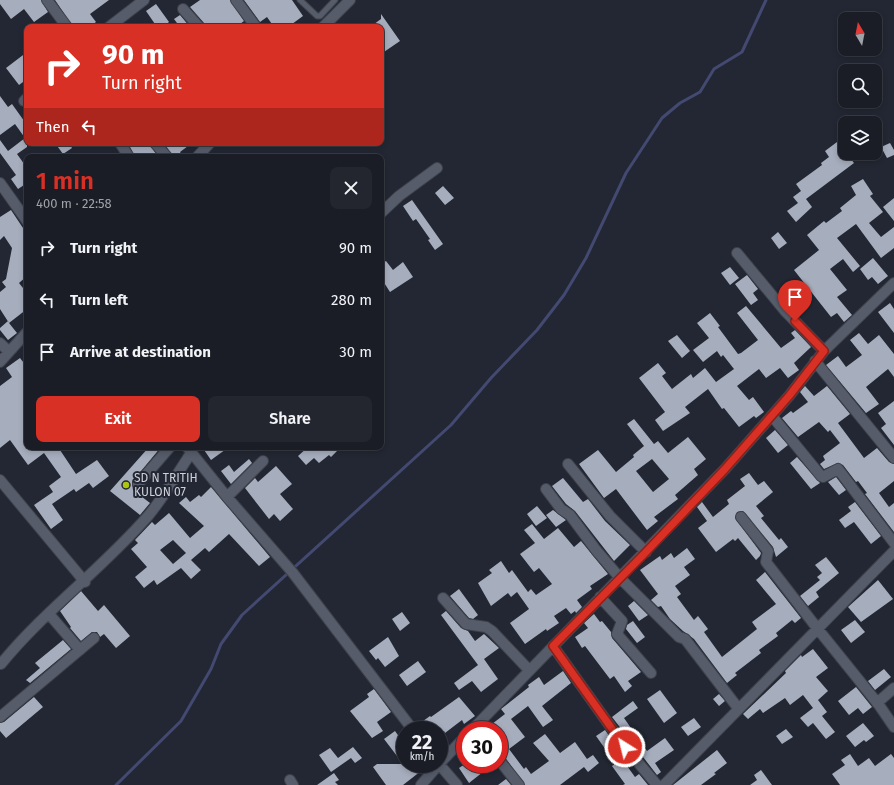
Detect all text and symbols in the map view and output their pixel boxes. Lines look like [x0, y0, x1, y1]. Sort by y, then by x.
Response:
north arrow [838, 12, 882, 56]
map controls [838, 12, 882, 160]
text: 90 m [102, 38, 164, 71]
icon: right [36, 40, 88, 92]
button: search [838, 64, 882, 108]
text: Turn right [102, 72, 182, 94]
icon: left [78, 116, 100, 138]
button: layers [838, 116, 882, 160]
text: Then [36, 118, 70, 136]
text: 1 min [36, 167, 94, 195]
button: close [330, 167, 372, 209]
text: 400 m · 22:58 [36, 196, 112, 211]
icon: right [36, 237, 58, 259]
text: Turn right [70, 239, 137, 257]
text: 90 m [339, 239, 372, 257]
pin [778, 280, 812, 321]
icon: arrive [784, 286, 806, 308]
icon: left [36, 289, 58, 311]
text: Turn left [70, 291, 128, 309]
text: 280 m [331, 291, 372, 309]
icon: arrive [36, 341, 58, 363]
text: Arrive at destination [70, 343, 211, 361]
text: 30 m [339, 343, 372, 361]
button: Exit [36, 396, 200, 442]
button: Share [208, 396, 372, 442]
place label: SD N TRITIH KULON 07 [134, 471, 198, 499]
marker: SD N TRITIH KULON 07 [121, 480, 131, 490]
speed limit sign: 30 [456, 721, 508, 773]
position arrow [604, 726, 646, 768]
text: 22 [412, 730, 432, 754]
text: km/h [410, 751, 434, 763]

